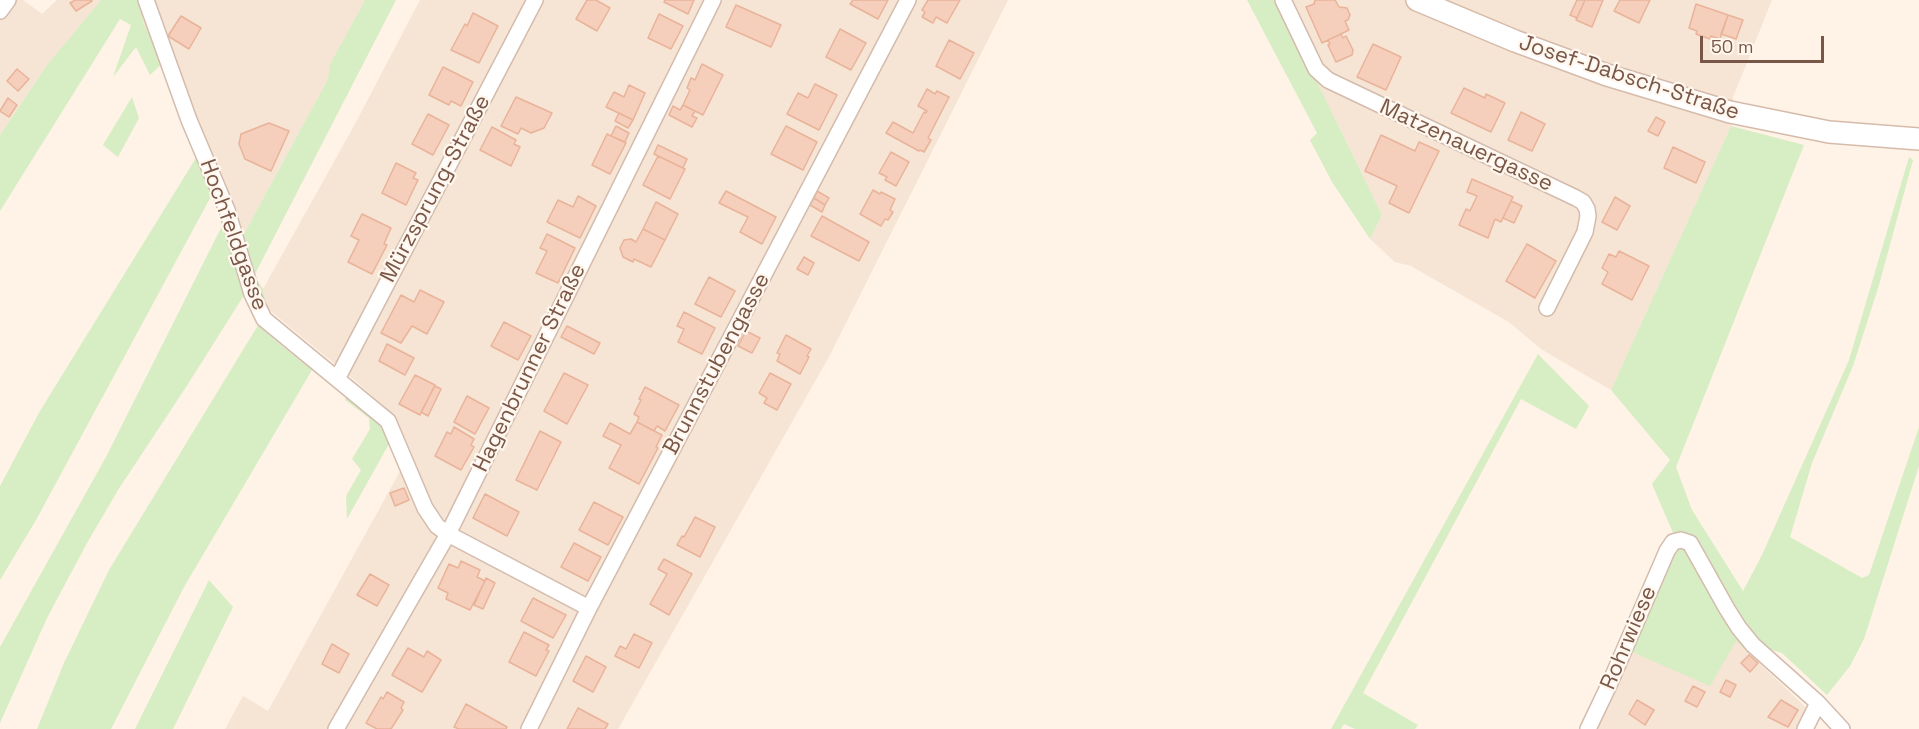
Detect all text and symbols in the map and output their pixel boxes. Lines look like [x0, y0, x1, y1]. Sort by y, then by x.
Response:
scale bar [1703, 24, 1828, 62]
street label: Josef-Dabsch-Straße [1515, 30, 1743, 126]
text: 50 m [1711, 35, 1753, 58]
street label: Mürzsprung-Straße [375, 91, 497, 287]
street label: Matzenauergasse [1375, 94, 1557, 198]
street label: Hochfeldgasse [193, 156, 273, 314]
street label: Hagenbrunner Straße [468, 260, 592, 476]
street label: Brunnstubengasse [658, 269, 776, 459]
street label: Rohrwiese [1595, 582, 1663, 694]

